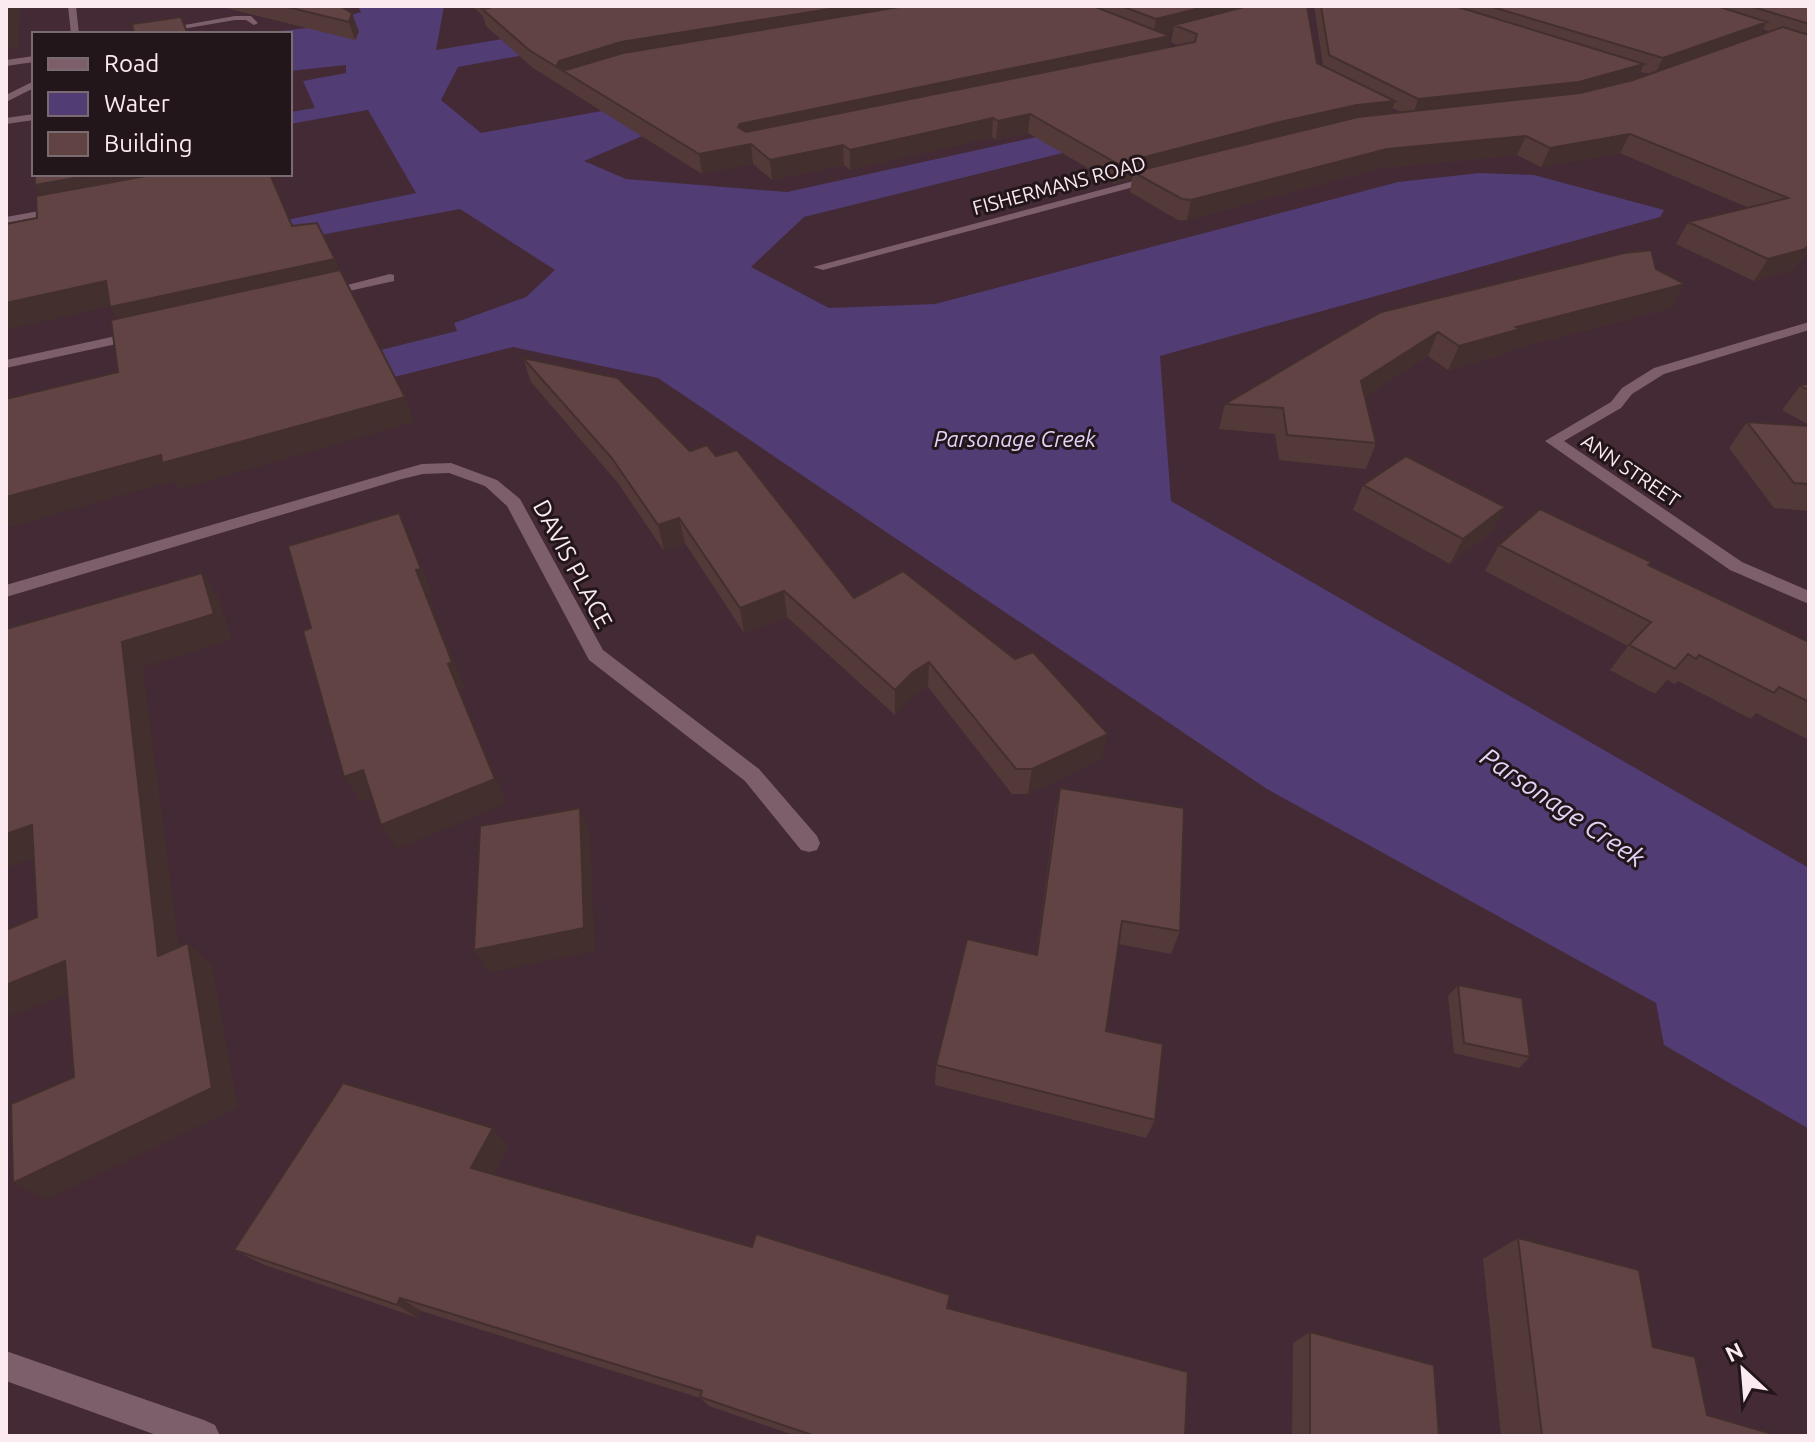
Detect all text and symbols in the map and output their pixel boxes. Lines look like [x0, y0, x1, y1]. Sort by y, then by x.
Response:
legend [32, 32, 292, 176]
text: Road [104, 50, 159, 77]
text: Water [104, 90, 170, 117]
text: Building [104, 130, 192, 157]
street label: FISHERMANS ROAD [970, 151, 1148, 219]
water label: Parsonage Creek [934, 426, 1097, 451]
street label: ANN STREET [1577, 429, 1685, 511]
street label: DAVIS PLACE [528, 495, 618, 633]
water label: Parsonage Creek [1475, 741, 1651, 873]
north arrow [1703, 1330, 1783, 1410]
text: N [1721, 1337, 1747, 1366]

